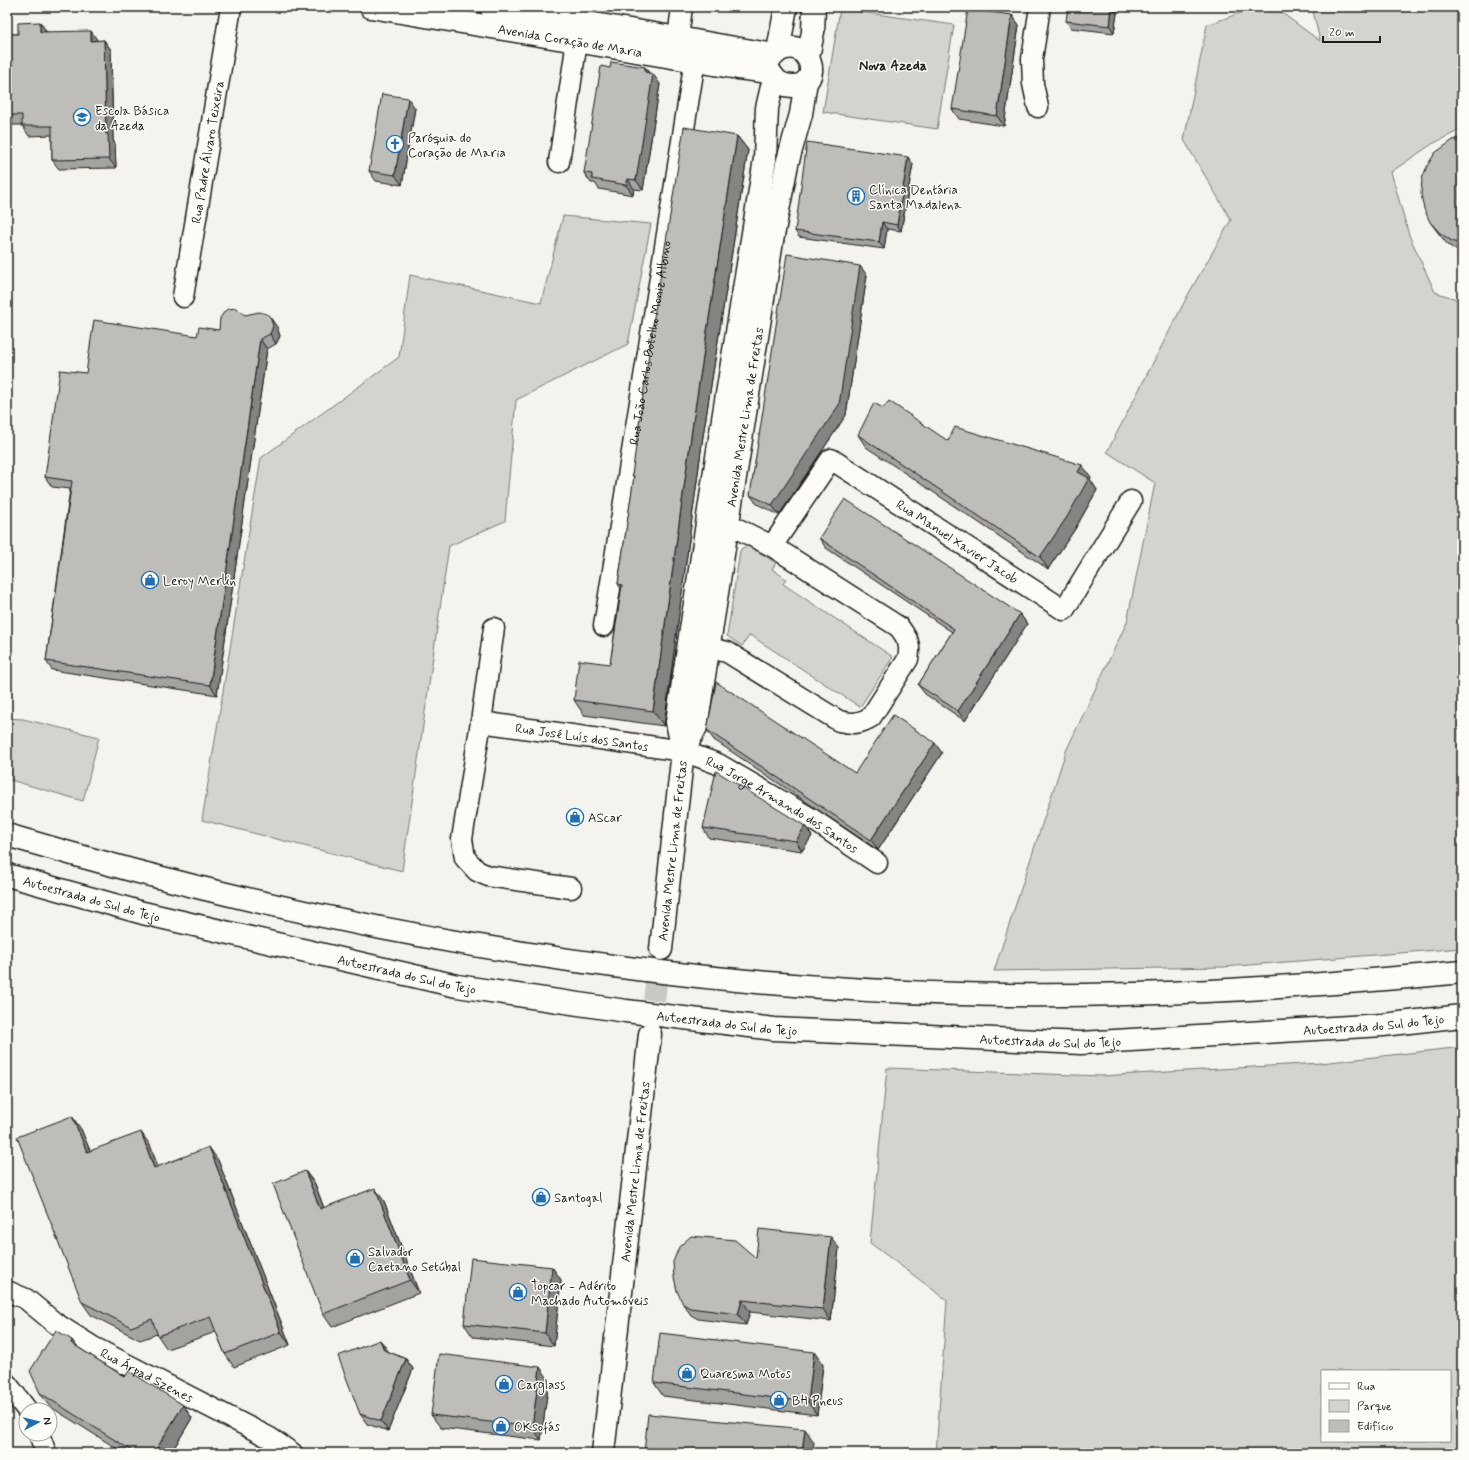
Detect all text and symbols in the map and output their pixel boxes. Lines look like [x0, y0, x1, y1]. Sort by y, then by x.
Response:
scale bar [1323, 18, 1380, 44]
street label: Avenida Coração de Maria [496, 21, 644, 62]
text: 20 m [1329, 25, 1355, 41]
district label: Nova Azeda [859, 57, 927, 75]
street label: Rua Padre Álvaro Teixeira [188, 79, 229, 225]
place label: Escola Básica da Azeda [95, 103, 169, 135]
school or university icon: Escola Básica da Azeda [72, 107, 92, 127]
place label: Paróquia do Coração de Maria [408, 130, 506, 162]
church icon: Paróquia do Coração de Maria [385, 134, 405, 154]
place label: Clínica Dentária Santa Madalena [869, 182, 962, 214]
building icon: Clínica Dentária Santa Madalena [846, 186, 866, 206]
street label: Rua João Carlos Botelho Moniz Albino [626, 240, 676, 446]
street label: Avenida Mestre Lima de Freitas [724, 326, 768, 508]
street label: Rua Manuel Xavier Jacob [893, 497, 1021, 588]
shop icon: Leroy Merlin [140, 570, 160, 590]
place label: Leroy Merlin [163, 573, 236, 590]
street label: Rua José Luís dos Santos [514, 720, 650, 756]
street label: Rua Jorge Armando dos Santos [703, 753, 861, 858]
street label: Avenida Mestre Lima de Freitas [655, 759, 692, 942]
shop icon: AScar [565, 807, 585, 827]
place label: AScar [588, 810, 623, 827]
street label: Autoestrada do Sul do Tejo [21, 873, 162, 927]
street label: Autoestrada do Sul do Tejo [336, 951, 477, 999]
street label: Autoestrada do Sul do Tejo [655, 1008, 798, 1040]
street label: Autoestrada do Sul do Tejo [1303, 1011, 1446, 1040]
street label: Autoestrada do Sul do Tejo [979, 1031, 1122, 1053]
street label: Avenida Mestre Lima de Freitas [617, 1081, 655, 1263]
shop icon: Santogal [531, 1187, 551, 1207]
place label: Santogal [554, 1190, 602, 1207]
place label: Salvador Caetano Setúbal [368, 1244, 461, 1276]
shop icon: Salvador Caetano Setúbal [345, 1248, 365, 1268]
place label: Topcar - Adérito Machado Automóveis [531, 1278, 649, 1310]
shop icon: Topcar - Adérito Machado Automóveis [508, 1282, 528, 1302]
street label: Rua Árpad Szenes [97, 1345, 196, 1407]
shop icon: Quaresma Motos [677, 1363, 697, 1383]
place label: Quaresma Motos [700, 1366, 791, 1383]
legend [1321, 1370, 1451, 1442]
shop icon: Carglass [494, 1374, 514, 1394]
place label: Carglass [517, 1377, 565, 1395]
text: Rua [1357, 1379, 1375, 1395]
shop icon: BH Pneus [769, 1390, 789, 1410]
place label: BH Pneus [792, 1393, 843, 1410]
text: Parque [1357, 1399, 1392, 1415]
north arrow [18, 1402, 58, 1442]
text: N [40, 1416, 54, 1425]
shop icon: OKsofás [491, 1416, 511, 1436]
place label: OKsofás [514, 1419, 560, 1436]
text: Edifício [1357, 1419, 1393, 1435]

